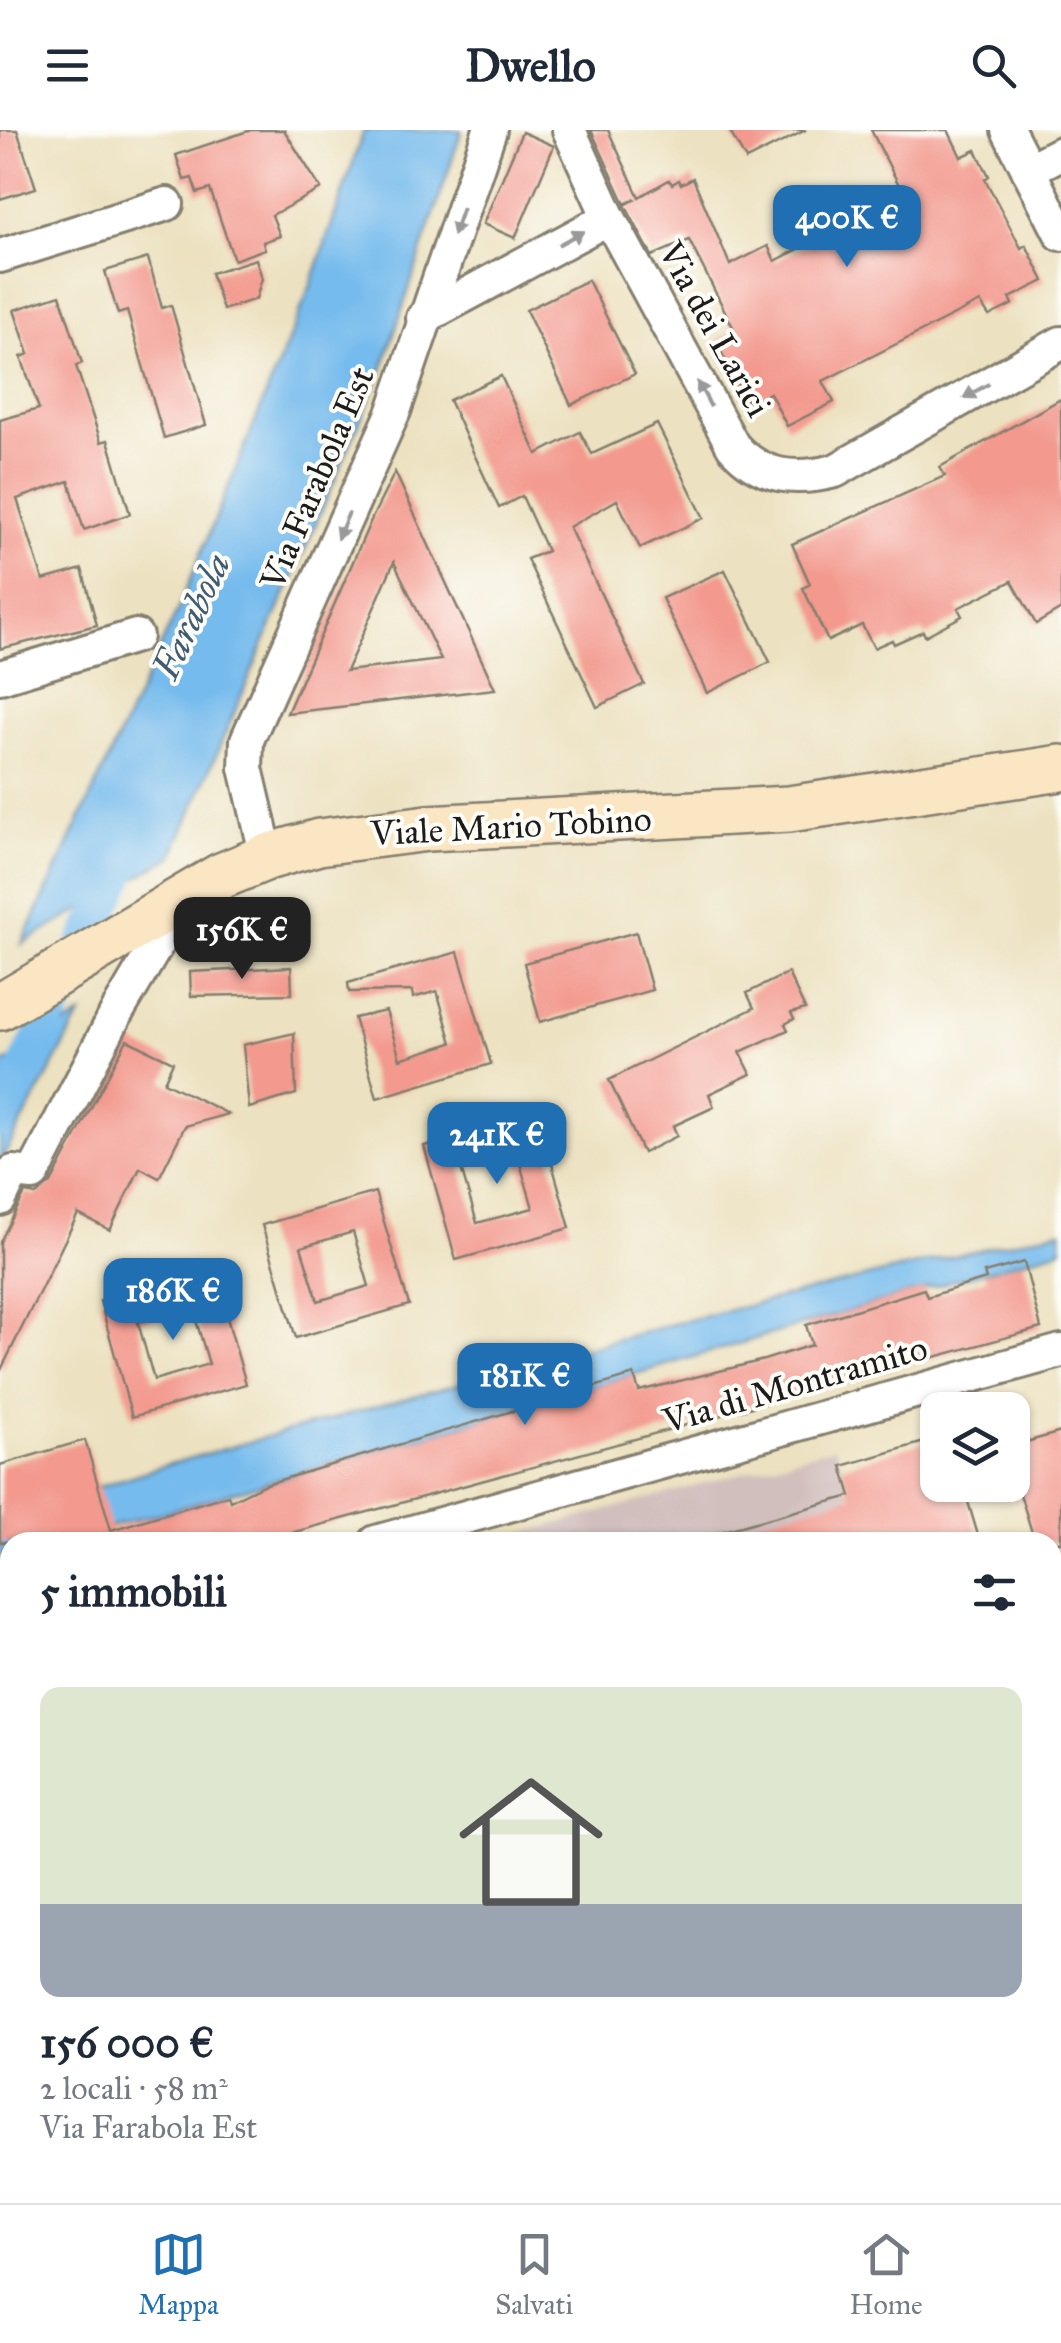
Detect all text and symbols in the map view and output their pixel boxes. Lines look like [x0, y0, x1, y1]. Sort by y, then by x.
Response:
icon: menu [40, 38, 95, 93]
text: Dwello [465, 38, 596, 93]
icon: search [966, 38, 1021, 93]
pin: 400K € [766, 185, 928, 270]
text: 400K € [795, 198, 899, 237]
one-way arrow [449, 207, 464, 237]
one-way arrow [556, 230, 585, 247]
street label: Via dei Larici [648, 233, 780, 424]
street label: Via Farabola Est [251, 360, 384, 597]
one-way arrow [696, 379, 713, 408]
one-way arrow [962, 382, 990, 400]
one-way arrow [335, 511, 351, 541]
water label: Farabola [142, 546, 240, 687]
street label: Viale Mario Tobino [368, 798, 653, 855]
pin: 156K € [161, 897, 323, 982]
text: 156K € [196, 910, 288, 949]
pin: 241K € [416, 1102, 578, 1187]
text: 241K € [449, 1115, 545, 1154]
pin: 186K € [92, 1258, 254, 1343]
text: 186K € [125, 1271, 221, 1310]
street label: Via di Montramito [657, 1326, 932, 1443]
pin: 181K € [444, 1343, 606, 1428]
text: 181K € [479, 1356, 571, 1395]
map controls [920, 1392, 1030, 1502]
button: layers [920, 1392, 1030, 1502]
icon: filters [967, 1565, 1022, 1620]
text: 5 immobili [40, 1566, 227, 1618]
icon: home [441, 1752, 621, 1932]
text: 156 000 € [40, 2017, 214, 2069]
text: 2 locali · 58 m² [40, 2069, 228, 2108]
text: Via Farabola Est [40, 2108, 257, 2147]
tab: Mappa [138, 2227, 219, 2322]
tab: Salvati [495, 2227, 573, 2322]
tab: Home [850, 2227, 923, 2322]

